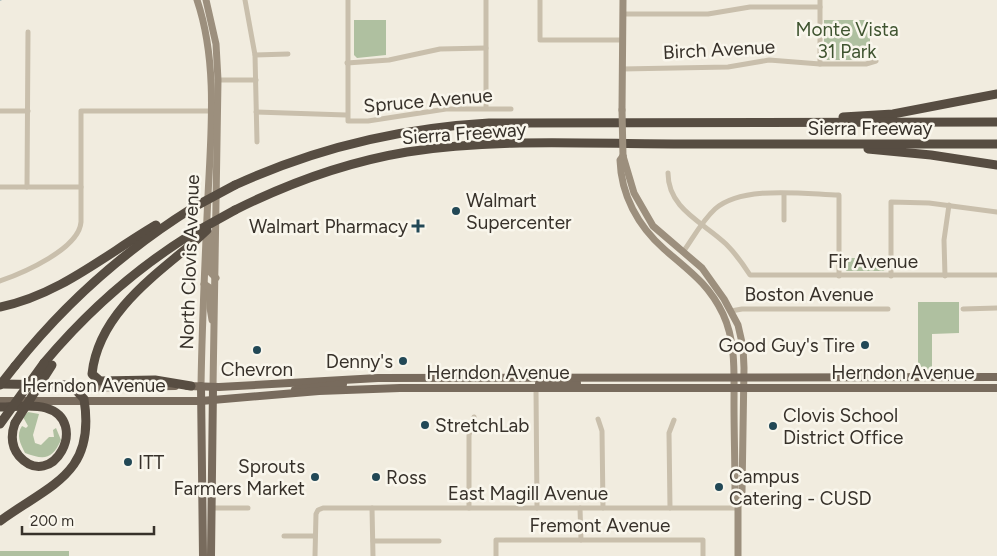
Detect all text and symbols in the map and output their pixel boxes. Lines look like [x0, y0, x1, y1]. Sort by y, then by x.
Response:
park label: Monte Vista 31 Park [795, 18, 899, 63]
street label: Birch Avenue [662, 35, 776, 64]
street label: Spruce Avenue [363, 83, 494, 118]
street label: Sierra Freeway [808, 117, 932, 140]
street label: Sierra Freeway [401, 118, 527, 149]
street label: North Clovis Avenue [175, 174, 204, 350]
place label: Walmart Supercenter [466, 189, 572, 234]
marker: Walmart Supercenter [450, 205, 462, 217]
place label: Walmart Pharmacy [249, 215, 408, 238]
marker: Walmart Pharmacy [412, 220, 424, 232]
street label: Fir Avenue [828, 250, 918, 273]
street label: Boston Avenue [744, 283, 874, 306]
place label: Good Guy's Tire [719, 334, 855, 357]
marker: Good Guy's Tire [859, 339, 871, 351]
marker: Chevron [251, 344, 263, 356]
place label: Denny's [326, 350, 393, 373]
marker: Denny's [397, 355, 409, 367]
place label: Chevron [221, 358, 293, 381]
street label: Herndon Avenue [426, 361, 570, 384]
street label: Herndon Avenue [831, 361, 975, 384]
street label: Herndon Avenue [22, 374, 166, 397]
place label: Clovis School District Office [783, 404, 903, 449]
place label: StretchLab [435, 414, 529, 437]
marker: StretchLab [419, 419, 431, 431]
marker: Clovis School District Office [767, 420, 779, 432]
place label: ITT [138, 451, 165, 474]
place label: Sprouts Farmers Market [173, 455, 305, 500]
marker: ITT [122, 456, 134, 468]
place label: Campus Catering - CUSD [729, 465, 872, 510]
place label: Ross [386, 466, 427, 489]
marker: Sprouts Farmers Market [309, 471, 321, 483]
marker: Ross [370, 471, 382, 483]
marker: Campus Catering - CUSD [713, 481, 725, 493]
street label: East Magill Avenue [448, 482, 608, 505]
scale bar [22, 504, 155, 536]
text: 200 m [30, 512, 74, 530]
street label: Fremont Avenue [530, 514, 670, 537]

